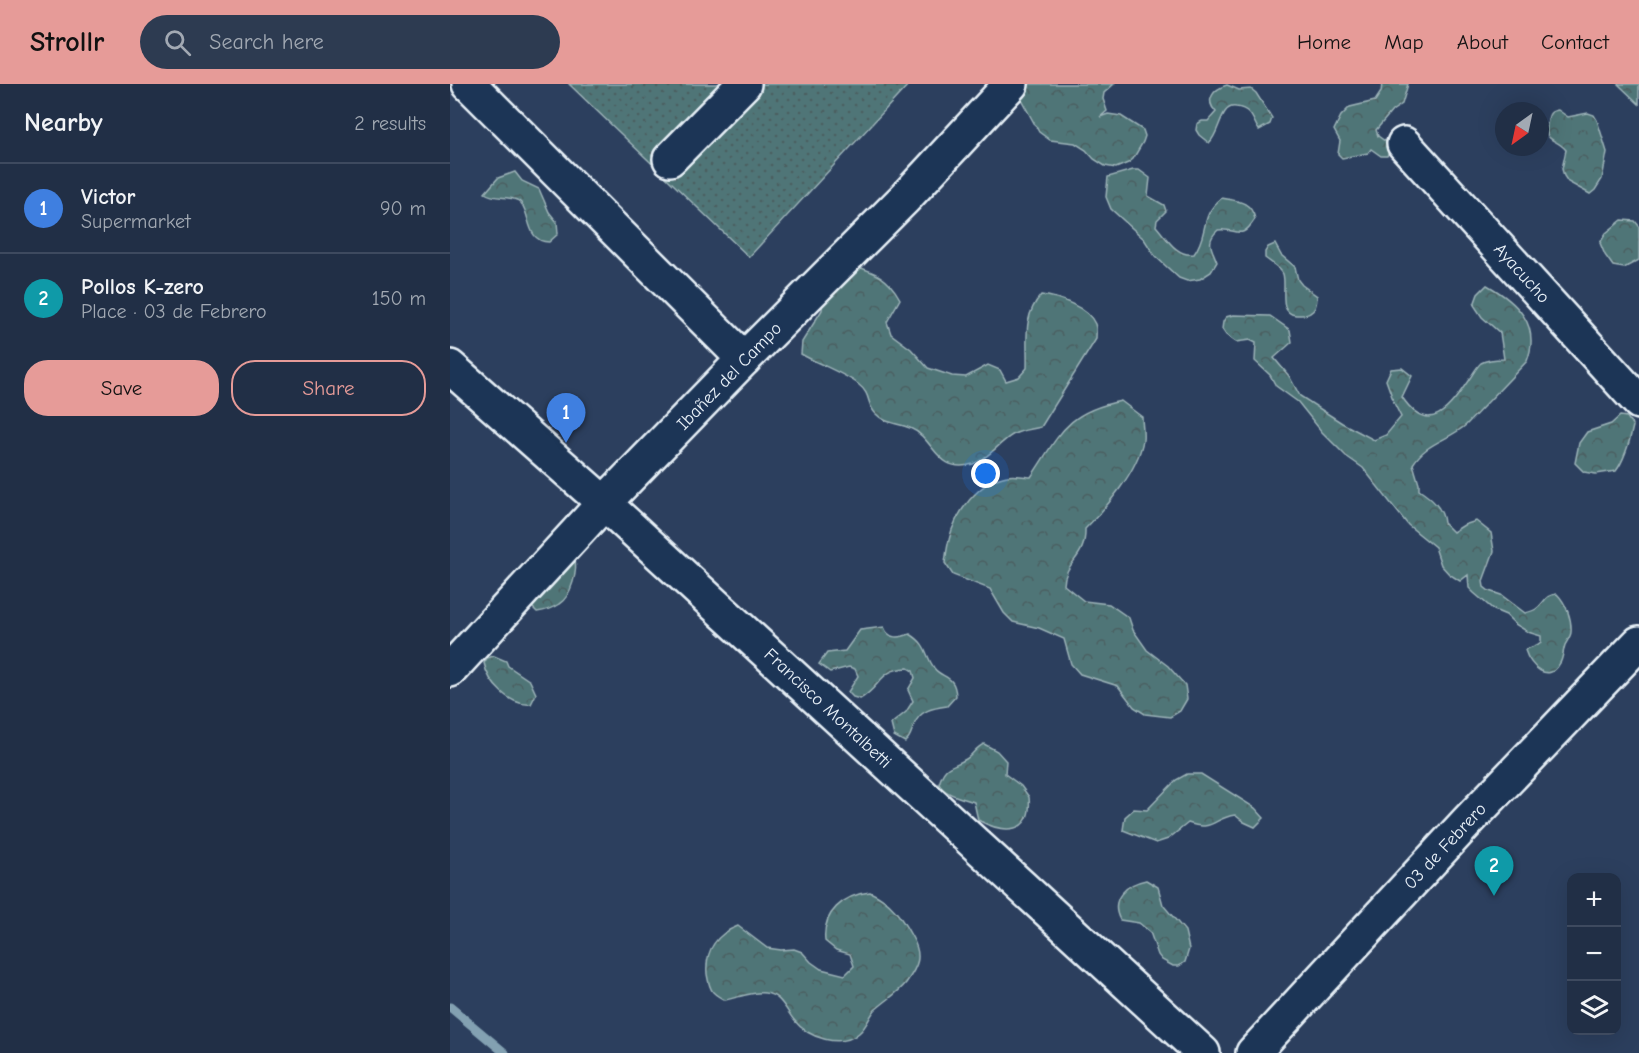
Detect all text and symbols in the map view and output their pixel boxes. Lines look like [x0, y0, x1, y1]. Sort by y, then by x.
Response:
search box [140, 15, 560, 69]
text: Strollr [30, 26, 104, 58]
icon: search [161, 26, 194, 59]
text: Search here [209, 29, 324, 55]
text: Home [1297, 30, 1351, 54]
text: Map [1384, 30, 1424, 54]
text: About [1457, 30, 1508, 54]
text: Contact [1541, 30, 1609, 54]
north arrow [1495, 102, 1549, 156]
text: Nearby [24, 108, 103, 138]
text: 2 results [354, 112, 426, 135]
text: Victor [81, 184, 135, 210]
text: 1 [40, 197, 47, 220]
text: 90 m [380, 197, 426, 220]
text: Supermarket [81, 210, 191, 233]
street label: Ayacucho [1489, 239, 1554, 308]
text: Pollos K-zero [81, 274, 204, 300]
text: 2 [39, 287, 48, 310]
text: 150 m [372, 287, 426, 310]
text: Place · 03 de Febrero [81, 300, 267, 323]
street label: Ibañez del Campo [673, 318, 786, 435]
button: Save [24, 360, 219, 416]
button: Share [231, 360, 426, 416]
pin: 1 [546, 394, 586, 443]
your location [971, 459, 1000, 488]
street label: Francisco Montalbetti [760, 644, 896, 773]
street label: 03 de Febrero [1400, 799, 1491, 894]
pin: 2 [1474, 846, 1514, 896]
map controls [1567, 873, 1621, 1035]
button: + [1567, 873, 1621, 927]
button: − [1567, 927, 1621, 981]
button: layers [1567, 981, 1621, 1035]

